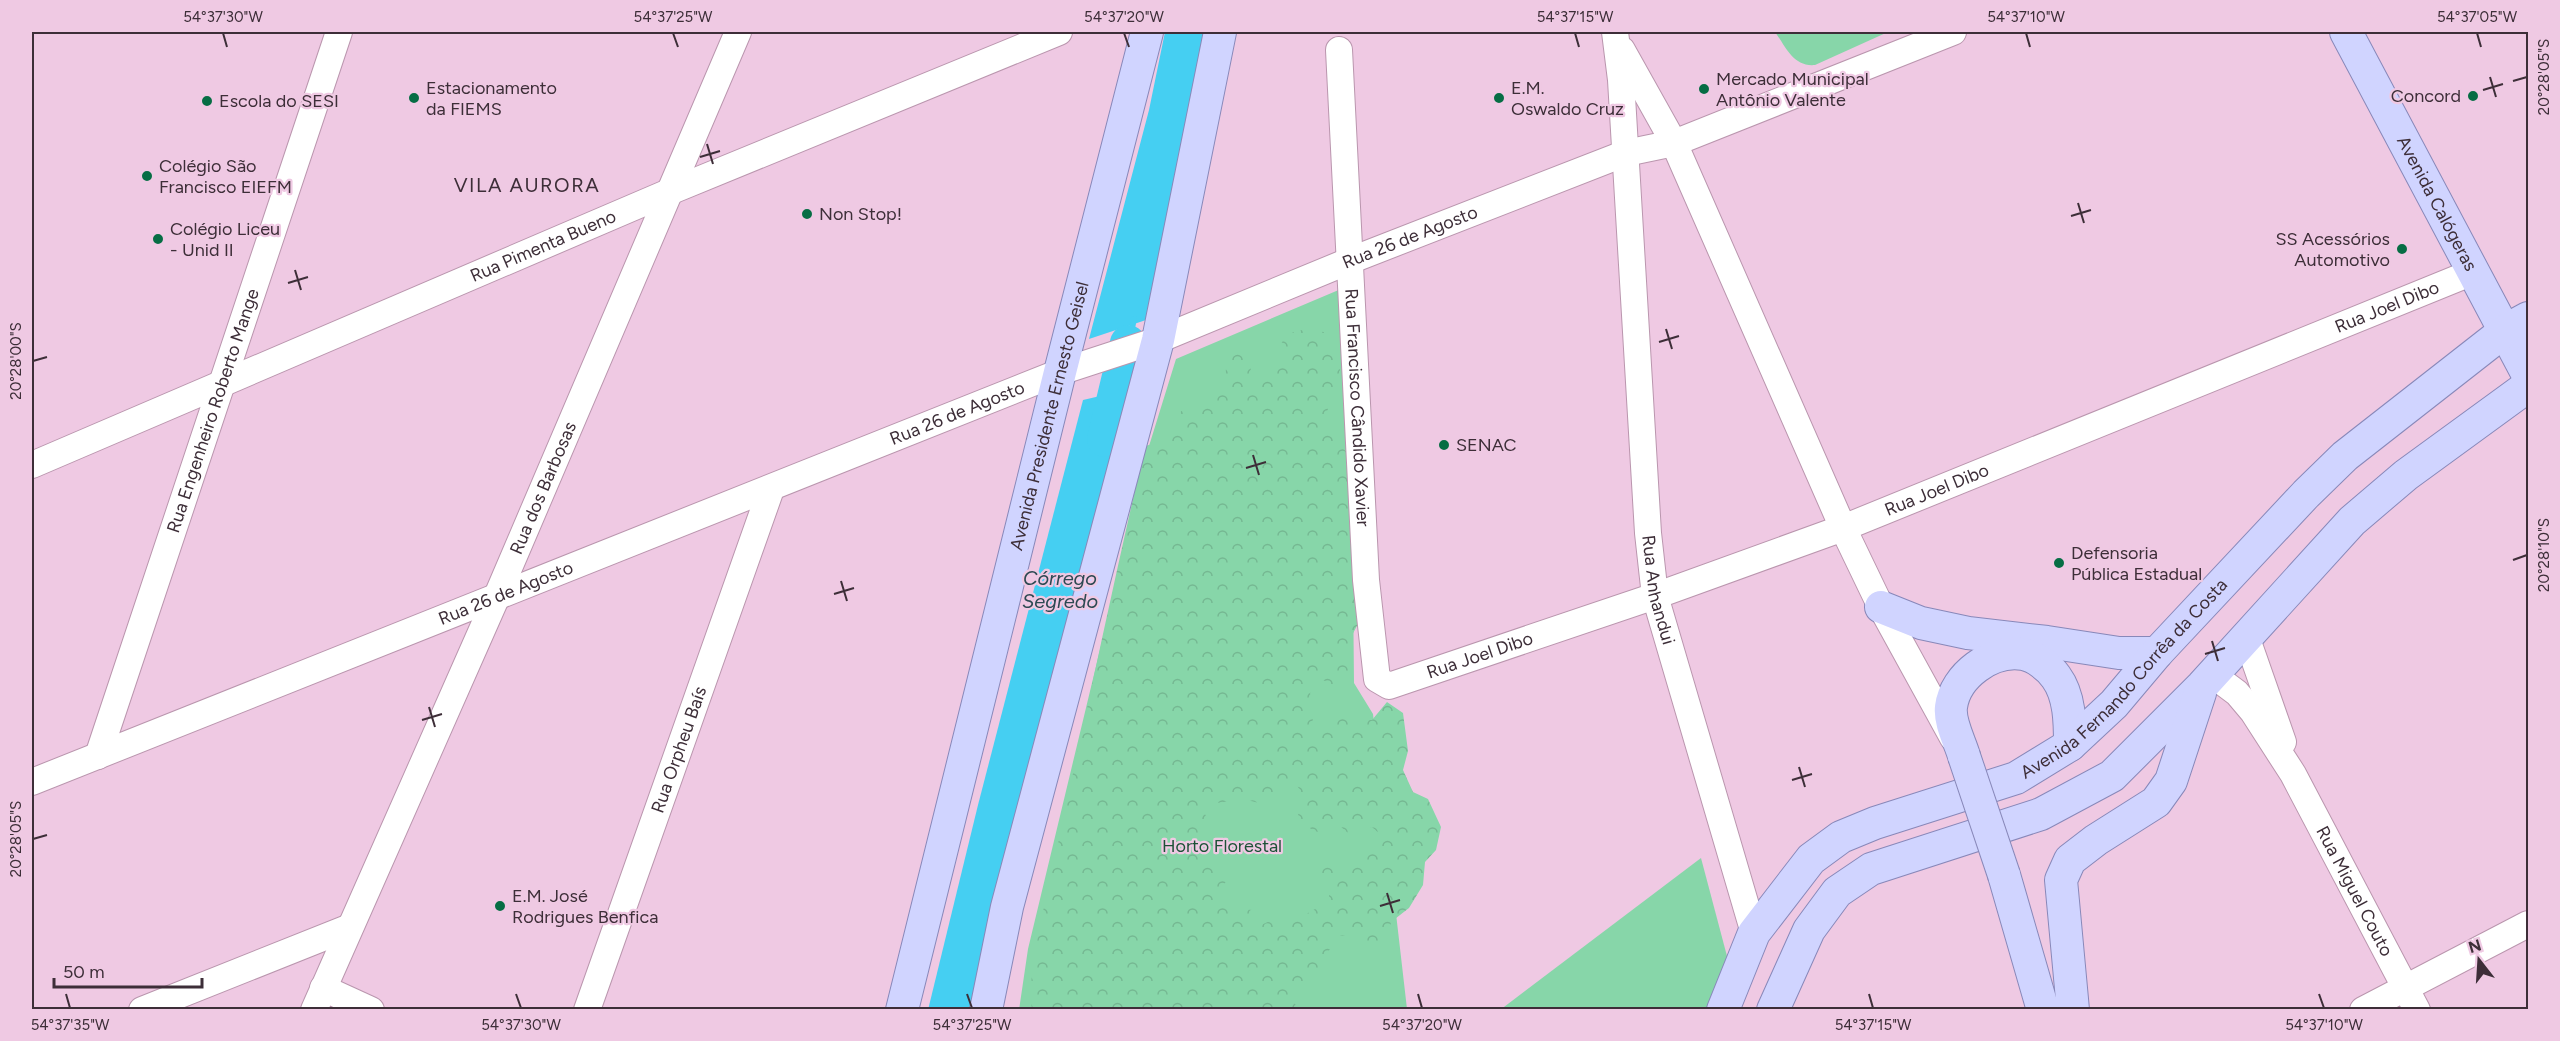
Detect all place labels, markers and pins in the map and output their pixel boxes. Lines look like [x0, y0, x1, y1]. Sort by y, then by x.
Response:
place label: Mercado Municipal Antônio Valente [1716, 68, 1869, 111]
place label: Estacionamento da FIEMS [426, 77, 557, 120]
place label: E.M. Oswaldo Cruz [1511, 77, 1624, 120]
marker: Mercado Municipal Antônio Valente [1697, 82, 1711, 96]
place label: Concord [2391, 85, 2461, 107]
marker: Concord [2466, 89, 2480, 103]
place label: Escola do SESI [219, 90, 339, 112]
marker: Estacionamento da FIEMS [407, 91, 421, 105]
marker: E.M. Oswaldo Cruz [1492, 91, 1506, 105]
marker: Escola do SESI [200, 94, 214, 108]
place label: Colégio São Francisco EIEFM [159, 155, 292, 198]
marker: Colégio São Francisco EIEFM [140, 169, 154, 183]
place label: Non Stop! [819, 203, 902, 225]
marker: Non Stop! [800, 207, 814, 221]
place label: Colégio Liceu - Unid II [170, 218, 280, 261]
place label: SS Acessórios Automotivo [2276, 228, 2390, 271]
marker: Colégio Liceu - Unid II [151, 232, 165, 246]
marker: SS Acessórios Automotivo [2395, 242, 2409, 256]
place label: SENAC [1456, 434, 1516, 456]
marker: SENAC [1437, 438, 1451, 452]
place label: Defensoria Pública Estadual [2071, 542, 2202, 585]
marker: Defensoria Pública Estadual [2052, 556, 2066, 570]
place label: E.M. José Rodrigues Benfica [512, 885, 658, 928]
marker: E.M. José Rodrigues Benfica [493, 899, 507, 913]

